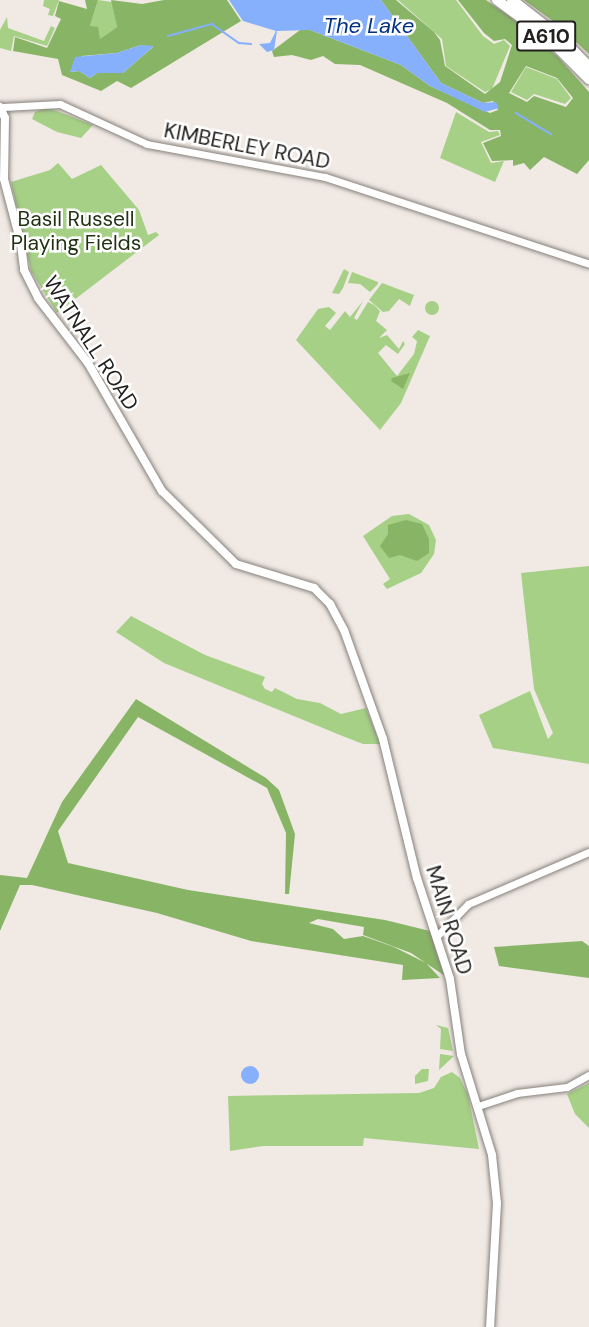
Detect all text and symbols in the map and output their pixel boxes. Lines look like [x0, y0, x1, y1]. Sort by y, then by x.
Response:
water label: The Lake [324, 13, 414, 39]
road number: A610 [516, 19, 576, 53]
street label: KIMBERLEY ROAD [162, 118, 332, 174]
park label: Basil Russell Playing Fields [11, 206, 141, 256]
street label: WATNALL ROAD [38, 271, 144, 415]
street label: MAIN ROAD [420, 862, 478, 978]

